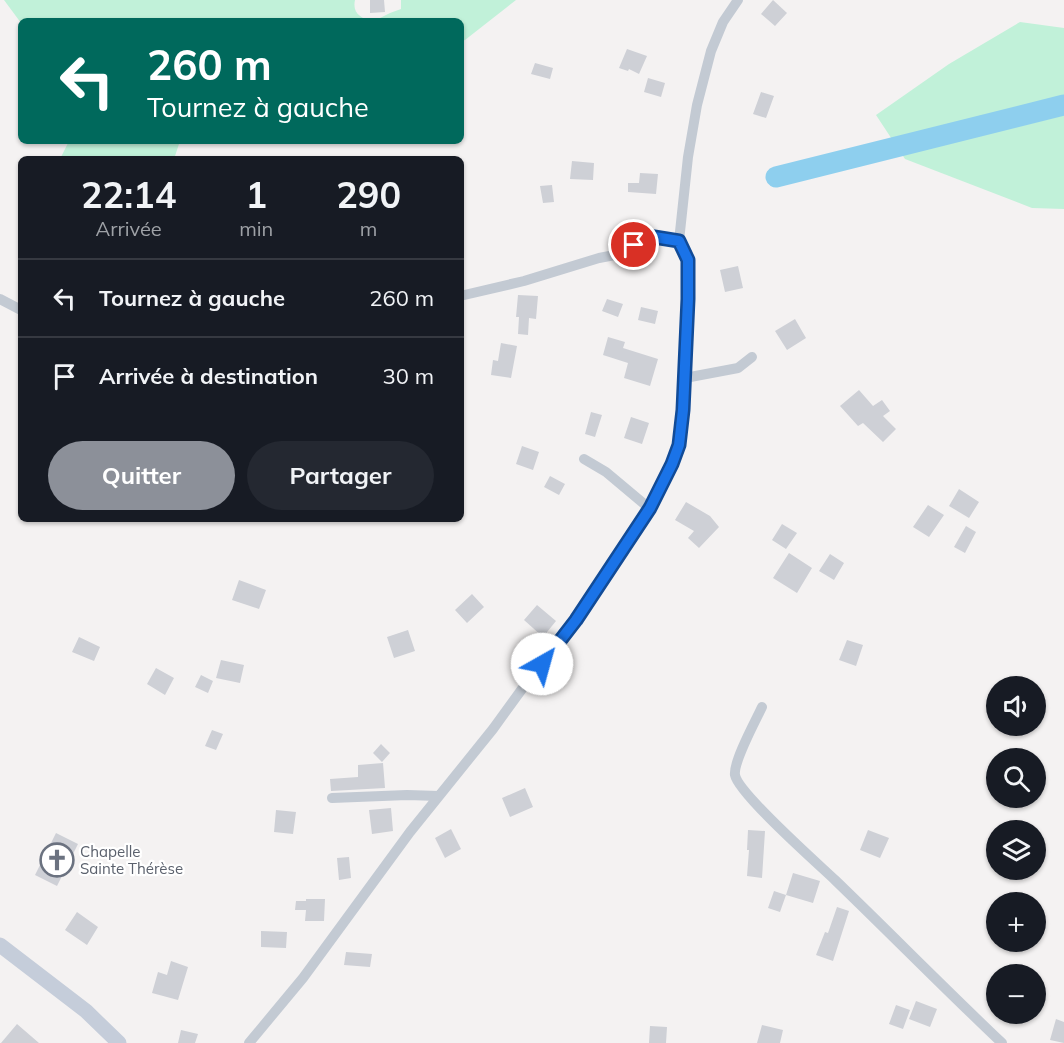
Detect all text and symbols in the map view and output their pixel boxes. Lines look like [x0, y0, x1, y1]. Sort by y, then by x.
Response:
text: 260 m [147, 38, 272, 91]
icon: left [48, 42, 126, 120]
text: Tournez à gauche [147, 90, 369, 124]
text: 22:14 [81, 172, 176, 217]
text: 1 [245, 172, 267, 217]
text: 290 [336, 172, 401, 217]
text: Arrivée [96, 216, 162, 241]
text: min [239, 216, 273, 241]
text: m [360, 216, 377, 241]
pin [608, 219, 659, 270]
icon: arrive [617, 228, 650, 261]
icon: left [48, 282, 81, 315]
text: Tournez à gauche [99, 284, 285, 312]
text: 260 m [369, 284, 434, 312]
icon: arrive [48, 360, 81, 393]
text: Arrivée à destination [99, 362, 318, 390]
text: 30 m [383, 362, 434, 390]
button: Quitter [48, 441, 235, 510]
button: Partager [247, 441, 434, 510]
position arrow [510, 632, 574, 696]
map controls [986, 676, 1046, 1024]
button: sound [986, 676, 1046, 736]
button: search [986, 748, 1046, 808]
button: layers [986, 820, 1046, 880]
church icon: Chapelle Sainte Thérèse [39, 842, 75, 878]
place label: Chapelle Sainte Thérèse [80, 842, 183, 878]
button: + [986, 892, 1046, 952]
button: − [986, 964, 1046, 1024]

